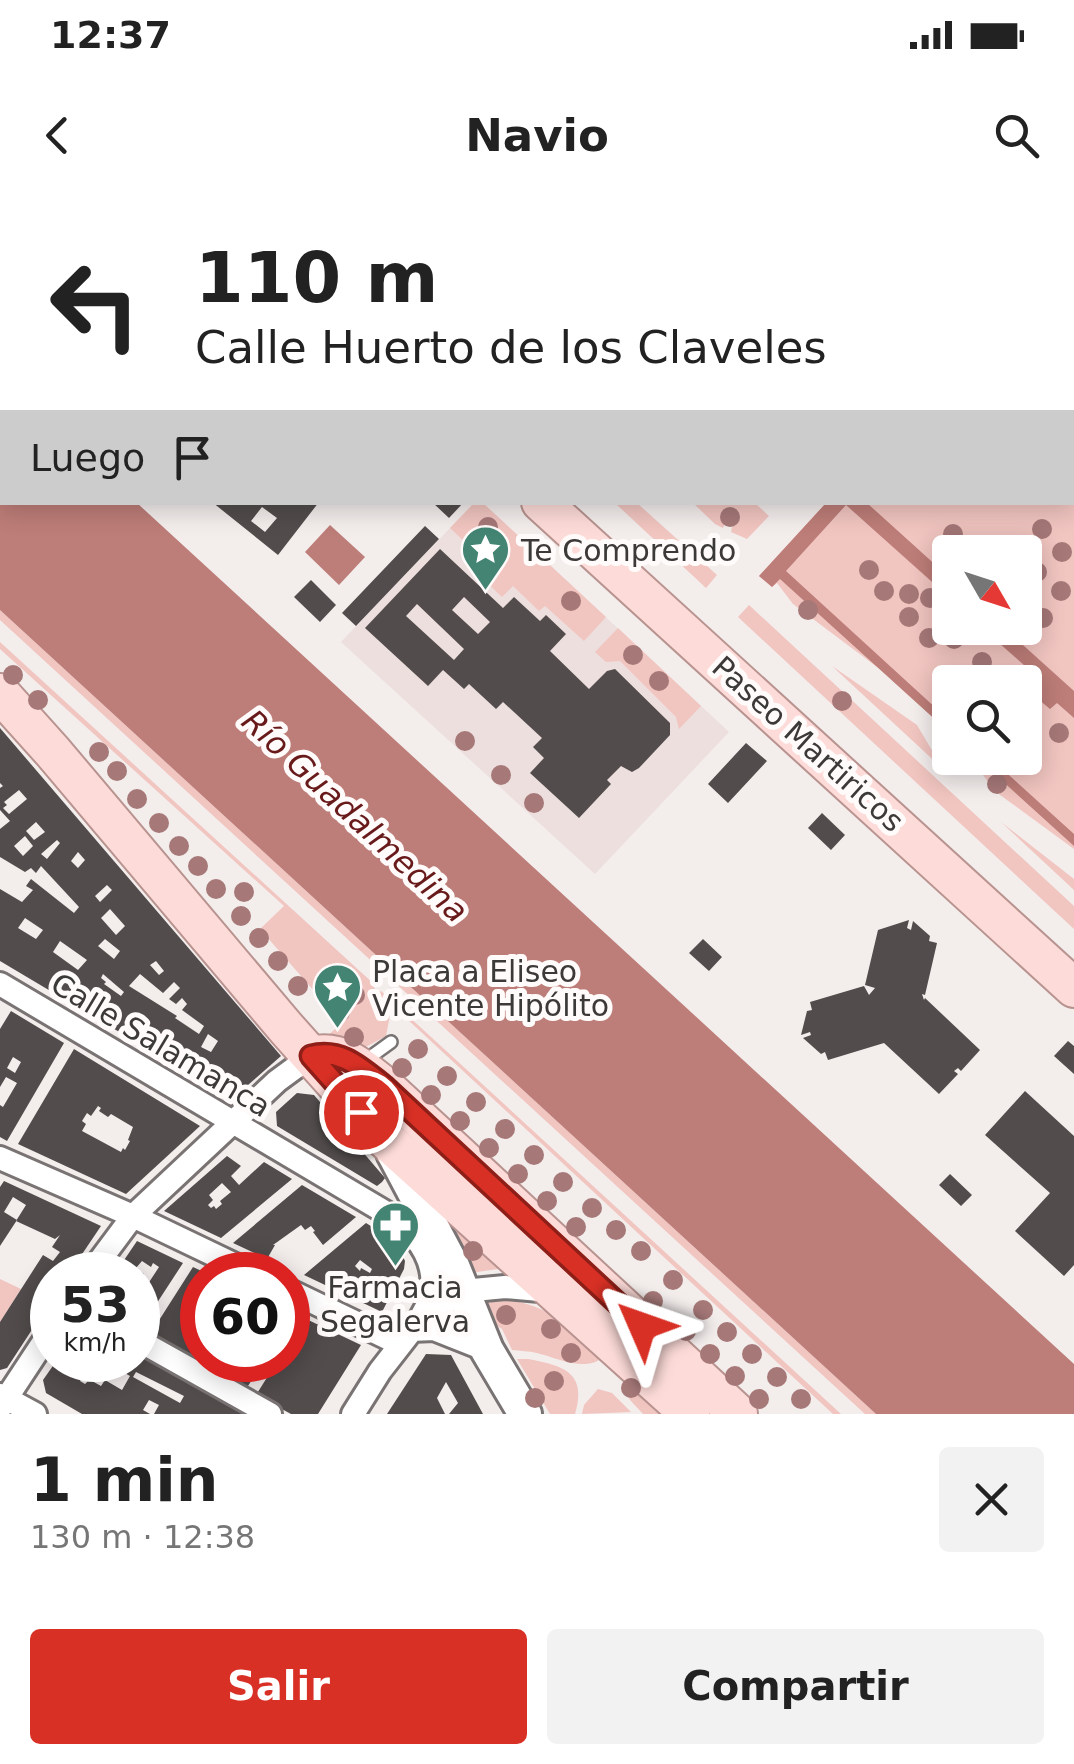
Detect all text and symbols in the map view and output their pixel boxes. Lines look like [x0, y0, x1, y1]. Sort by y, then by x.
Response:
text: 12:37 [50, 13, 171, 57]
icon: back [30, 108, 85, 163]
icon: search [989, 108, 1044, 163]
text: Navio [465, 109, 609, 162]
text: 110 m [195, 237, 438, 319]
icon: left [30, 240, 160, 370]
text: Calle Huerto de los Claveles [195, 321, 827, 374]
icon: arrive [165, 430, 220, 485]
text: Luego [30, 436, 145, 480]
place icon: Te Comprendo [460, 524, 512, 592]
place label: Te Comprendo [520, 533, 736, 568]
north arrow [932, 535, 1042, 645]
map controls [932, 535, 1042, 775]
street label: Paseo Martiricos [705, 649, 911, 839]
button: search [932, 665, 1042, 775]
water label: Río Guadalmedina [234, 702, 476, 930]
place label: Placa a Eliseo Vicente Hipólito [372, 954, 609, 1023]
place icon: Placa a Eliseo Vicente Hipólito [311, 962, 363, 1030]
street label: Calle Salamanca [45, 966, 277, 1124]
pin [319, 1070, 404, 1155]
icon: arrive [334, 1085, 389, 1140]
pharmacy icon: Farmacia Segalerva [369, 1200, 421, 1268]
speed limit sign: 60 [180, 1252, 310, 1382]
place label: Farmacia Segalerva [320, 1270, 470, 1339]
position arrow [590, 1274, 694, 1378]
text: 53 [60, 1276, 130, 1334]
text: km/h [63, 1328, 127, 1357]
text: 1 min [30, 1445, 218, 1515]
button: close [939, 1447, 1044, 1552]
text: 130 m · 12:38 [30, 1518, 255, 1556]
button: Salir [30, 1629, 527, 1744]
button: Compartir [547, 1629, 1044, 1744]

